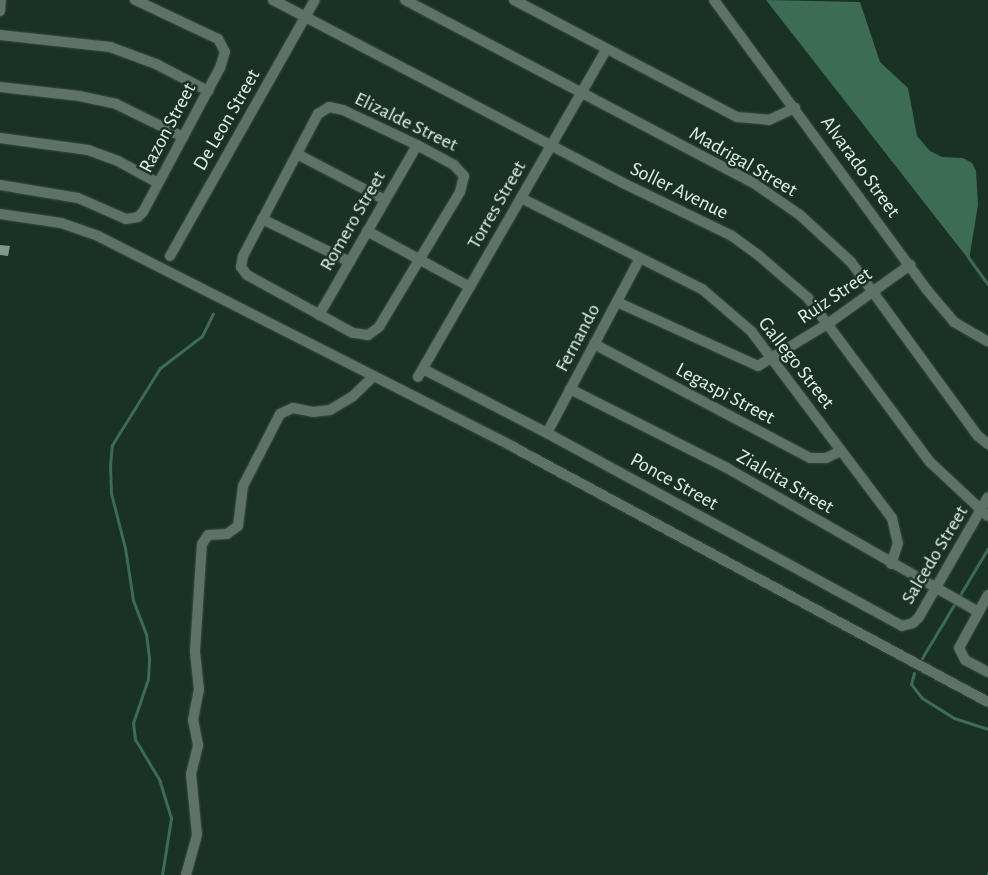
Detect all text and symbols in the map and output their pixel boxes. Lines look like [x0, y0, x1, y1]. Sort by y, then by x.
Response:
street label: De Leon Street [188, 65, 266, 175]
street label: Razon Street [134, 79, 202, 177]
street label: Elizalde Street [351, 87, 461, 157]
street label: Alvarado Street [815, 112, 905, 222]
street label: Madrigal Street [685, 121, 801, 203]
street label: Torres Street [462, 157, 532, 253]
street label: Soller Avenue [626, 157, 732, 225]
street label: Romero Street [315, 167, 391, 275]
street label: Ruiz Street [793, 262, 877, 330]
street label: Fernando [550, 300, 606, 376]
street label: Gallego Street [753, 312, 839, 414]
street label: Legaspi Street [671, 358, 779, 430]
street label: Zialcita Street [732, 445, 838, 519]
street label: Ponce Street [626, 448, 722, 516]
street label: Salcedo Street [896, 501, 974, 609]

